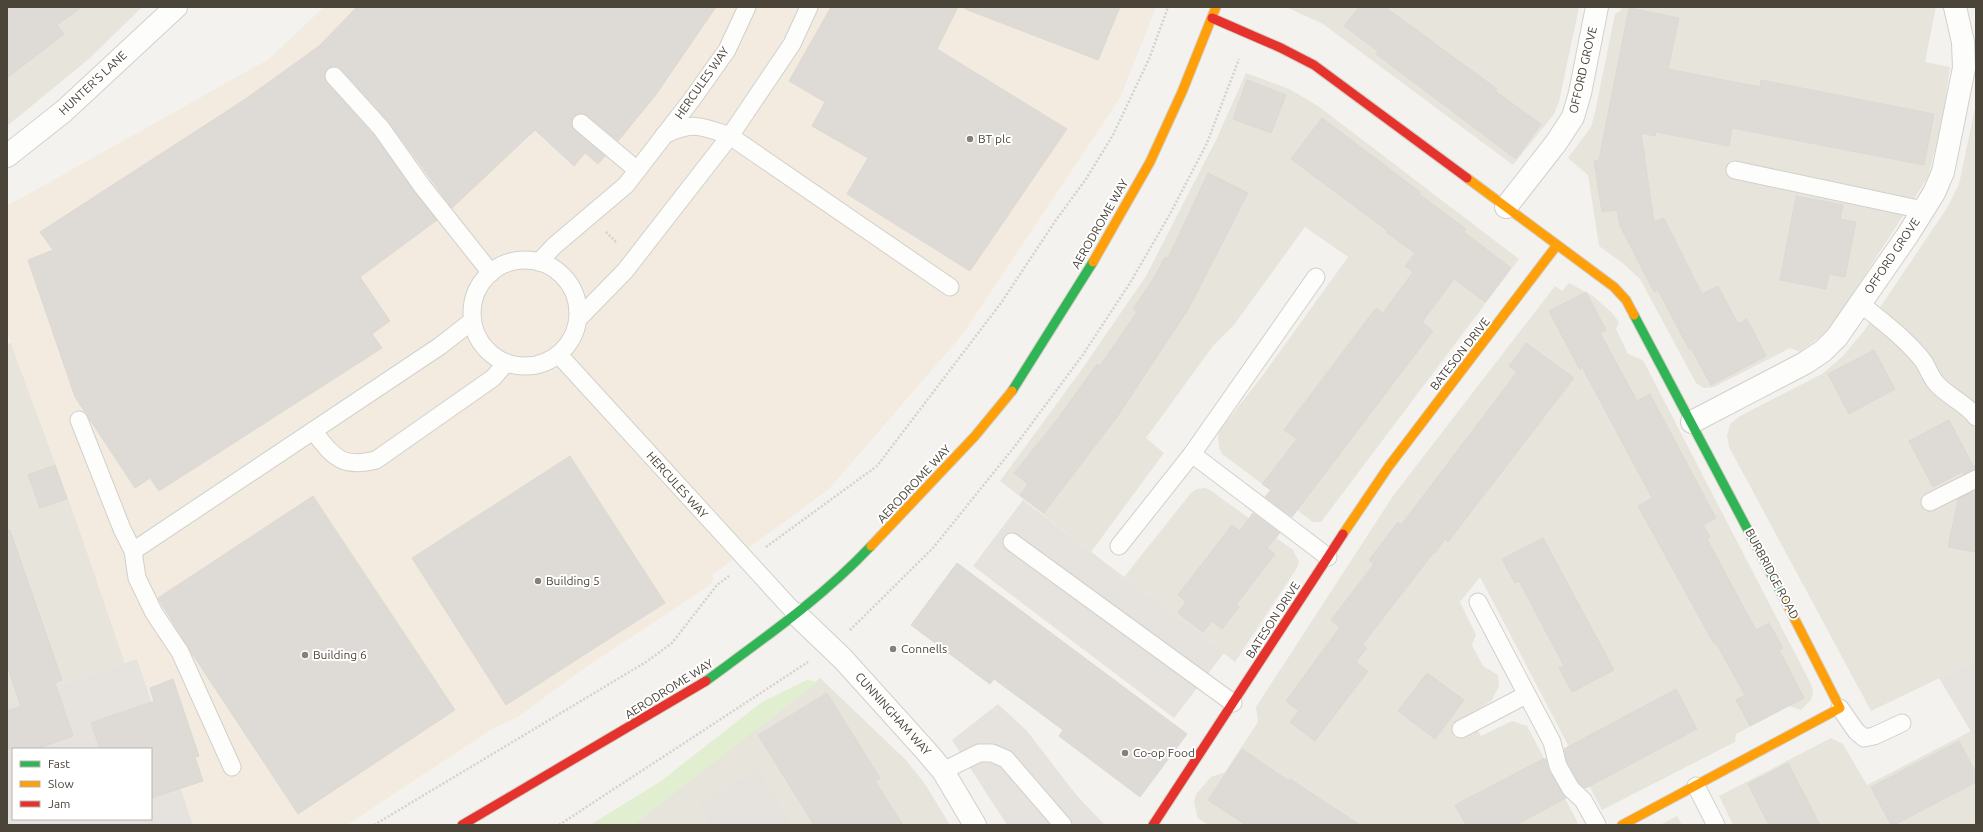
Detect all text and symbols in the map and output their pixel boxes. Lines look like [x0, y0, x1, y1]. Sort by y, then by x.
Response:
street label: OFFORD GROVE [1566, 25, 1599, 115]
street label: HERCULES WAY [672, 44, 731, 121]
street label: HUNTER'S LANE [56, 48, 129, 117]
place label: BT plc [978, 132, 1011, 145]
marker: BT plc [965, 134, 975, 144]
street label: AERODROME WAY [1069, 177, 1131, 271]
street label: OFFORD GROVE [1861, 215, 1922, 296]
street label: BATESON DRIVE [1427, 315, 1492, 393]
street label: AERODROME WAY [874, 442, 953, 525]
street label: HERCULES WAY [644, 449, 711, 521]
street label: BURBRIDGE ROAD [1743, 526, 1802, 621]
place label: Building 5 [546, 574, 600, 587]
marker: Building 5 [533, 576, 543, 586]
street label: BATESON DRIVE [1243, 579, 1302, 660]
place label: Connells [901, 642, 947, 655]
marker: Connells [888, 644, 898, 654]
place label: Building 6 [313, 648, 367, 661]
marker: Building 6 [300, 650, 310, 660]
street label: AERODROME WAY [622, 656, 715, 721]
street label: CUNNINGHAM WAY [853, 670, 934, 758]
place label: Co-op Food [1133, 746, 1195, 759]
legend [12, 748, 152, 820]
marker: Co-op Food [1120, 748, 1130, 758]
text: Fast [48, 757, 70, 770]
text: Slow [48, 777, 74, 790]
text: Jam [48, 797, 70, 810]

